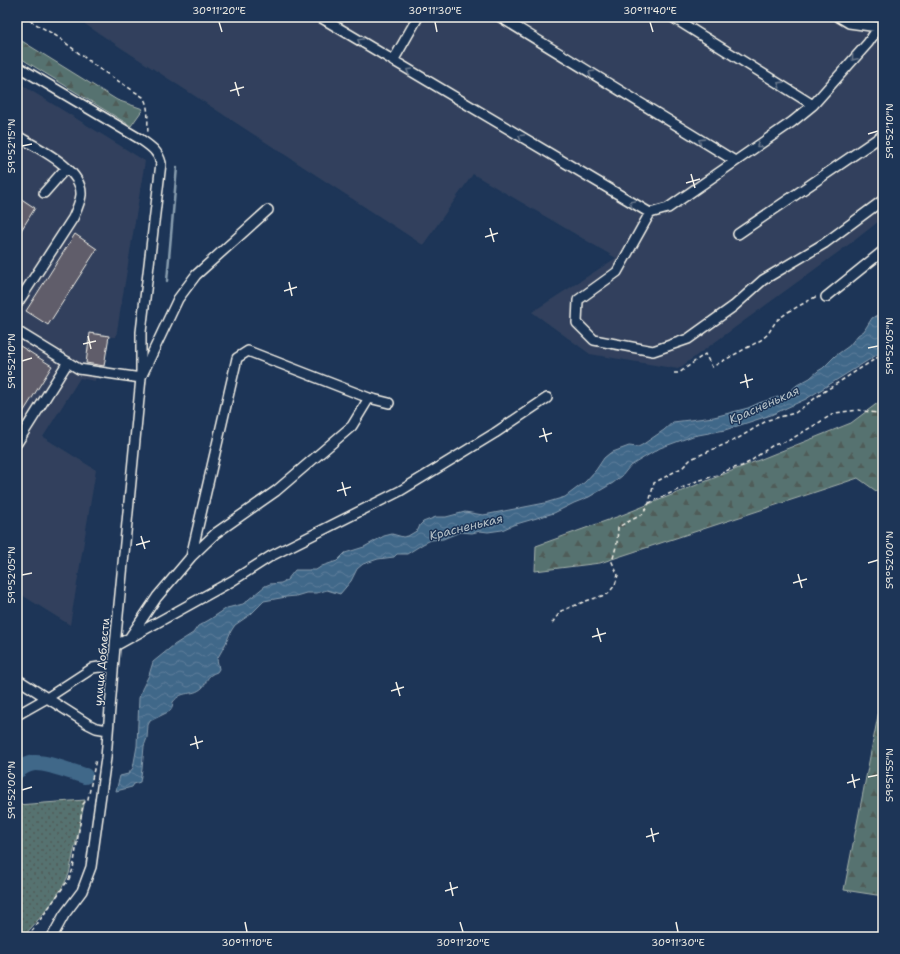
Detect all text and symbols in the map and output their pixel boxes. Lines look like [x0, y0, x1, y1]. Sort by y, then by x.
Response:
text: 30°11'20"E [192, 4, 246, 17]
text: 30°11'30"E [408, 4, 462, 17]
text: 30°11'40"E [623, 4, 677, 17]
one-way arrow [357, 38, 364, 46]
one-way arrow [852, 53, 859, 61]
one-way arrow [406, 68, 413, 75]
one-way arrow [588, 70, 595, 77]
one-way arrow [777, 82, 784, 89]
text: 59°52'10"N [883, 103, 896, 159]
text: 59°52'15"N [5, 119, 18, 173]
one-way arrow [518, 134, 525, 142]
one-way arrow [698, 138, 705, 146]
one-way arrow [756, 140, 763, 148]
one-way arrow [629, 201, 636, 208]
text: 59°52'05"N [883, 317, 896, 375]
text: 59°52'10"N [5, 333, 18, 389]
water label: Красненькая [726, 382, 802, 428]
water label: Красненькая [428, 510, 505, 544]
text: 59°52'00"N [883, 531, 896, 589]
text: 59°52'05"N [5, 546, 18, 604]
street label: улица Доблести [91, 617, 113, 707]
text: 59°51'55"N [883, 748, 896, 802]
text: 59°52'00"N [5, 761, 18, 819]
text: 30°11'10"E [222, 936, 272, 949]
text: 30°11'20"E [436, 936, 490, 949]
text: 30°11'30"E [651, 936, 705, 949]

